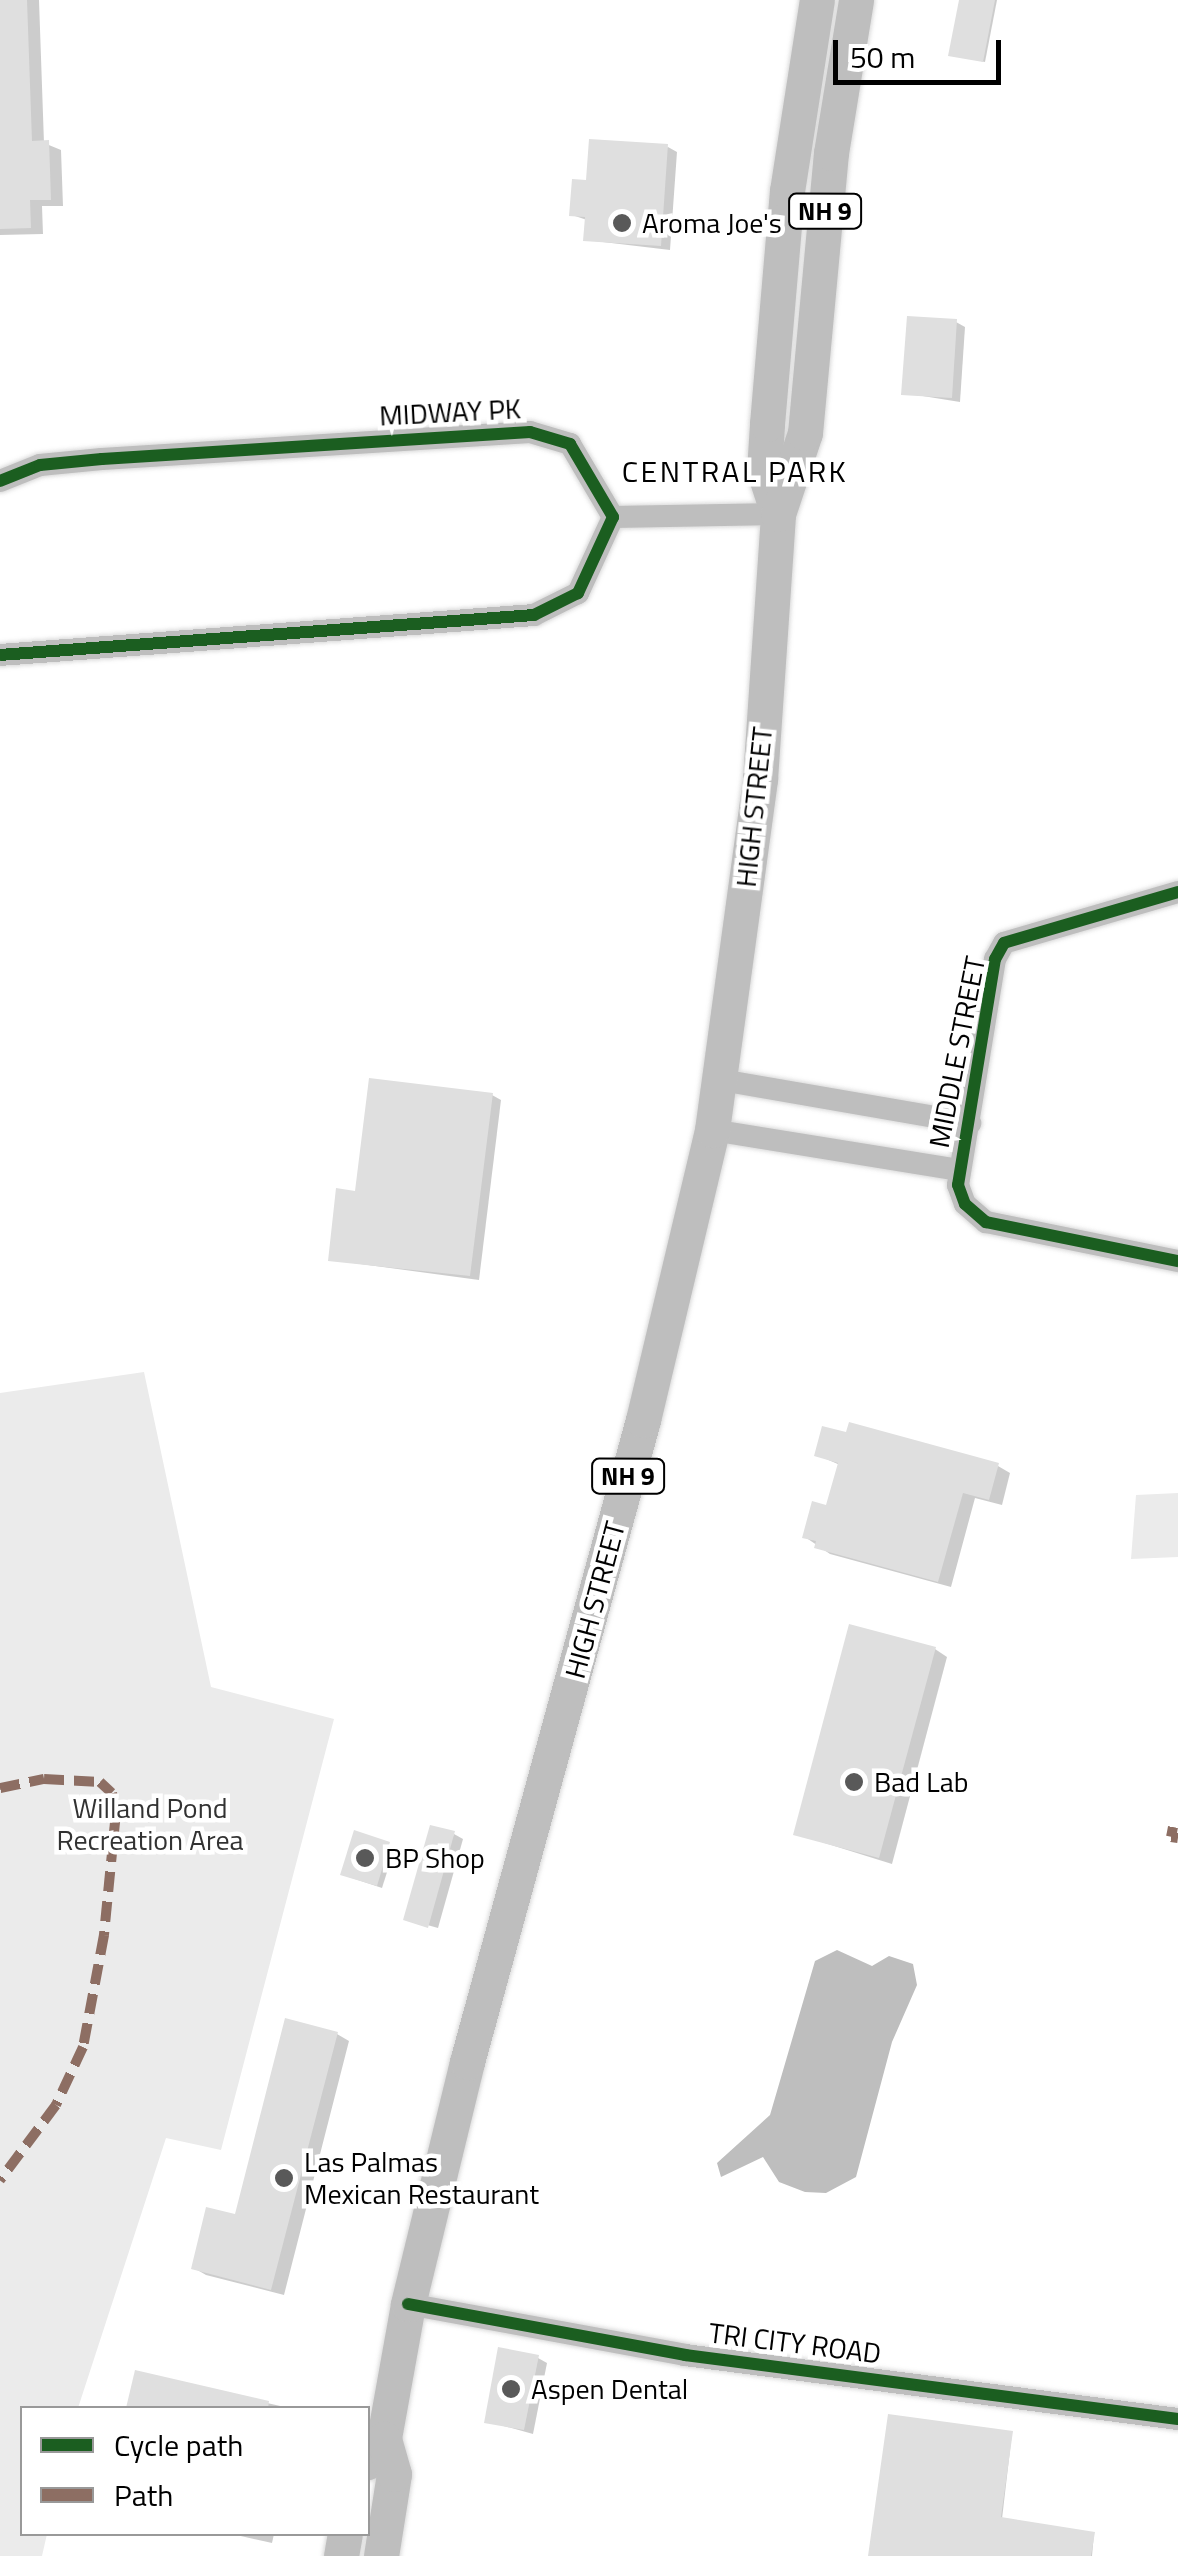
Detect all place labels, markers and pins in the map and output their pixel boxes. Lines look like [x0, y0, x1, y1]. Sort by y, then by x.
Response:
place label: Aroma Joe's [642, 206, 782, 240]
marker: Aroma Joe's [611, 212, 633, 234]
place label: Bad Lab [874, 1765, 968, 1799]
marker: Bad Lab [843, 1771, 865, 1793]
place label: BP Shop [385, 1841, 485, 1875]
marker: BP Shop [354, 1847, 376, 1869]
place label: Las Palmas Mexican Restaurant [304, 2145, 539, 2211]
marker: Las Palmas Mexican Restaurant [273, 2167, 295, 2189]
place label: Aspen Dental [531, 2372, 688, 2406]
marker: Aspen Dental [500, 2378, 522, 2400]

